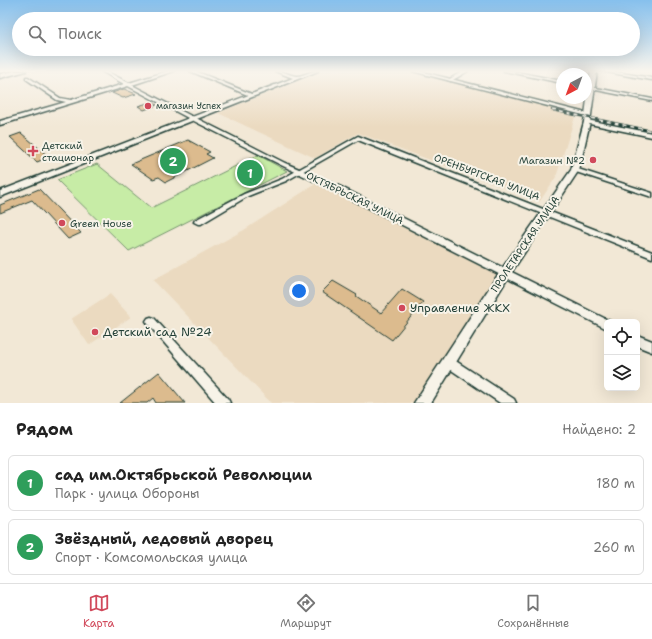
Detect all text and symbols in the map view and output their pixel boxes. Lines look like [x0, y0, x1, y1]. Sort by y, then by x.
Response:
search box [12, 12, 640, 56]
icon: search [26, 23, 48, 45]
text: Поиск [58, 24, 102, 44]
north arrow [556, 68, 592, 104]
place label: магазин Успех [156, 100, 221, 112]
marker: магазин Успех [143, 101, 153, 111]
place label: Детский стационар [42, 139, 94, 164]
marker: Детский стационар [27, 145, 39, 157]
pin: 2 [160, 146, 186, 176]
street label: ОРЕНБУРГСКАЯ УЛИЦА [432, 151, 542, 203]
place label: Магазин №2 [519, 154, 585, 167]
marker: Магазин №2 [588, 155, 598, 165]
pin: 1 [237, 158, 263, 188]
street label: ОКТЯБРЬСКАЯ УЛИЦА [304, 169, 406, 227]
street label: ПРОЛЕТАРСКАЯ УЛИЦА [488, 193, 562, 295]
place label: Green House [70, 217, 132, 230]
marker: Green House [57, 218, 67, 228]
your location [289, 281, 309, 301]
place label: Управление ЖКХ [410, 300, 510, 316]
marker: Управление ЖКХ [397, 303, 407, 313]
map controls [604, 319, 640, 391]
button: locate [604, 319, 640, 355]
place label: Детский сад №24 [103, 324, 212, 340]
marker: Детский сад №24 [90, 327, 100, 337]
button: layers [604, 355, 640, 391]
text: Рядом [16, 418, 73, 440]
text: Найдено: 2 [562, 421, 636, 438]
text: сад им.Октябрьской Революции [55, 465, 312, 485]
text: 1 [27, 475, 33, 492]
text: 180 m [596, 475, 635, 492]
text: Парк · улица Обороны [55, 485, 199, 502]
text: Звёздный, ледовый дворец [55, 529, 273, 549]
text: 2 [25, 539, 35, 556]
text: 260 m [593, 539, 635, 556]
text: Спорт · Комсомольская улица [55, 549, 247, 566]
tab: Карта [83, 592, 114, 631]
tab: Маршрут [280, 592, 331, 631]
tab: Сохранённые [497, 592, 569, 631]

